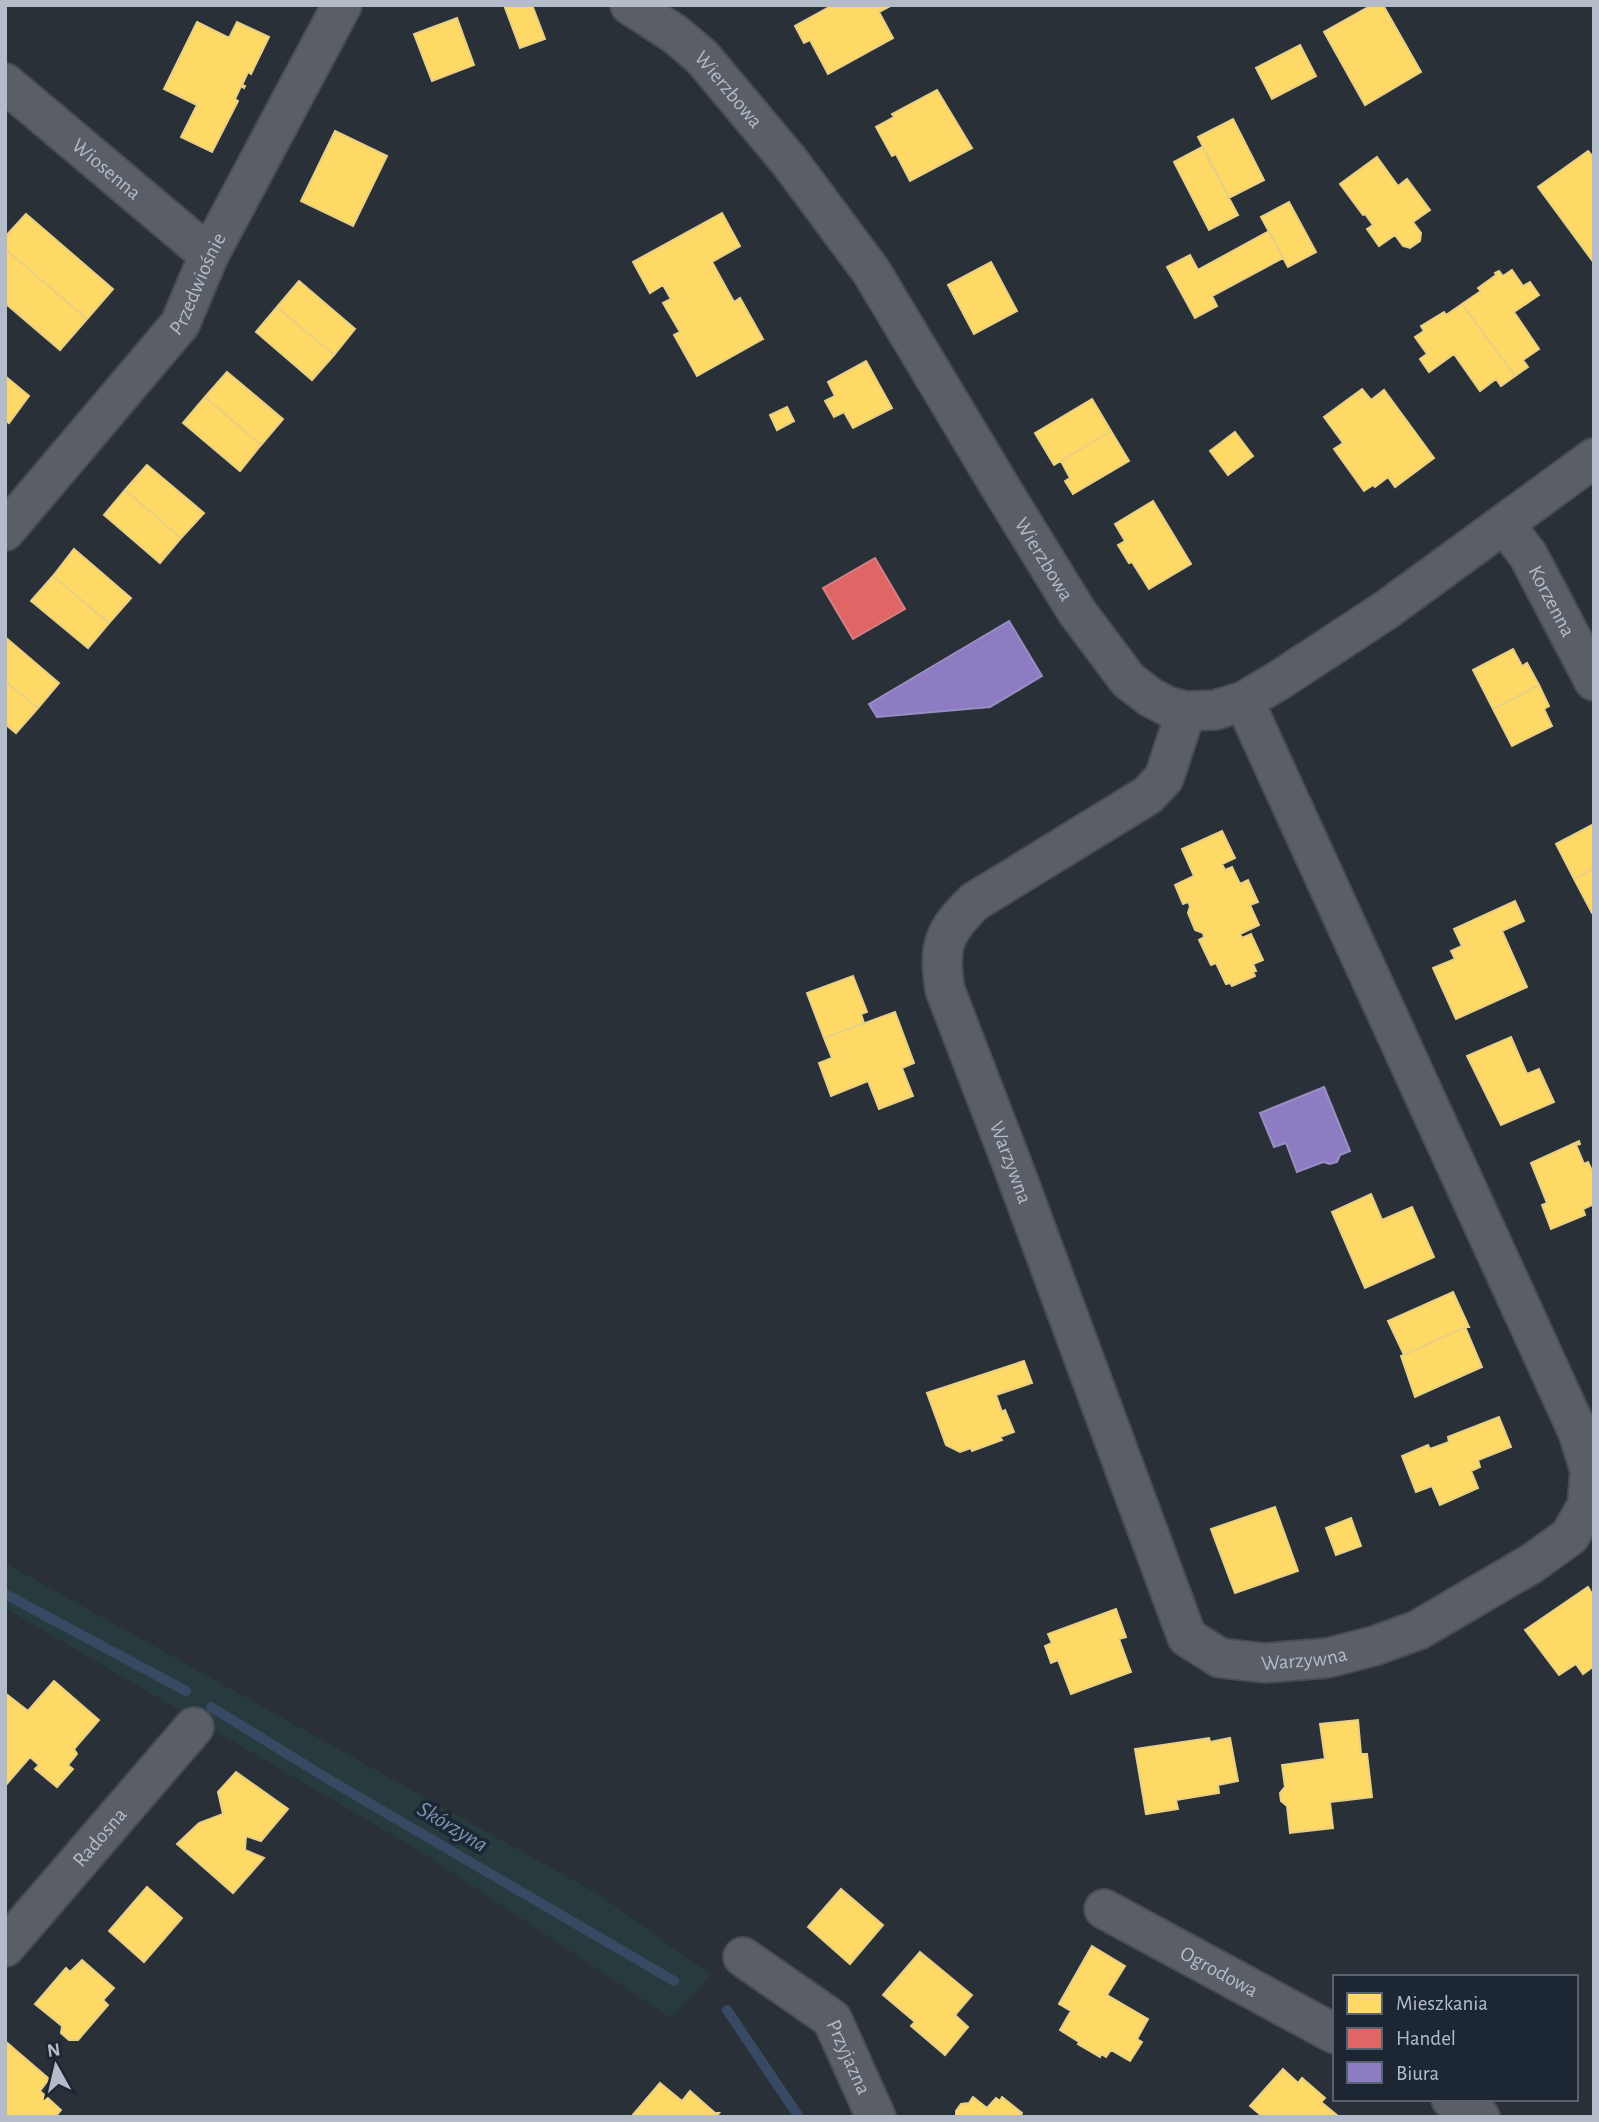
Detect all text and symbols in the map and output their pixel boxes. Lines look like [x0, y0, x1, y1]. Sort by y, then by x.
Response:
street label: Wierzbowa [691, 47, 767, 132]
street label: Wiosenna [68, 134, 145, 204]
street label: Przedwiośnie [165, 229, 230, 339]
street label: Wierzbowa [1011, 514, 1078, 605]
street label: Korzenna [1524, 562, 1579, 640]
street label: Warzywna [986, 1118, 1036, 1207]
street label: Warzywna [1260, 1643, 1350, 1674]
water label: Skórzyna [413, 1798, 491, 1857]
street label: Radosna [69, 1804, 131, 1871]
street label: Ogrodowa [1177, 1942, 1262, 2001]
legend [1333, 1975, 1578, 2101]
text: Mieszkania [1396, 1993, 1488, 2014]
street label: Przyjazna [823, 2017, 875, 2098]
text: Handel [1396, 2028, 1456, 2049]
north arrow [21, 2031, 91, 2101]
text: N [46, 2040, 62, 2061]
text: Biura [1396, 2063, 1439, 2084]

